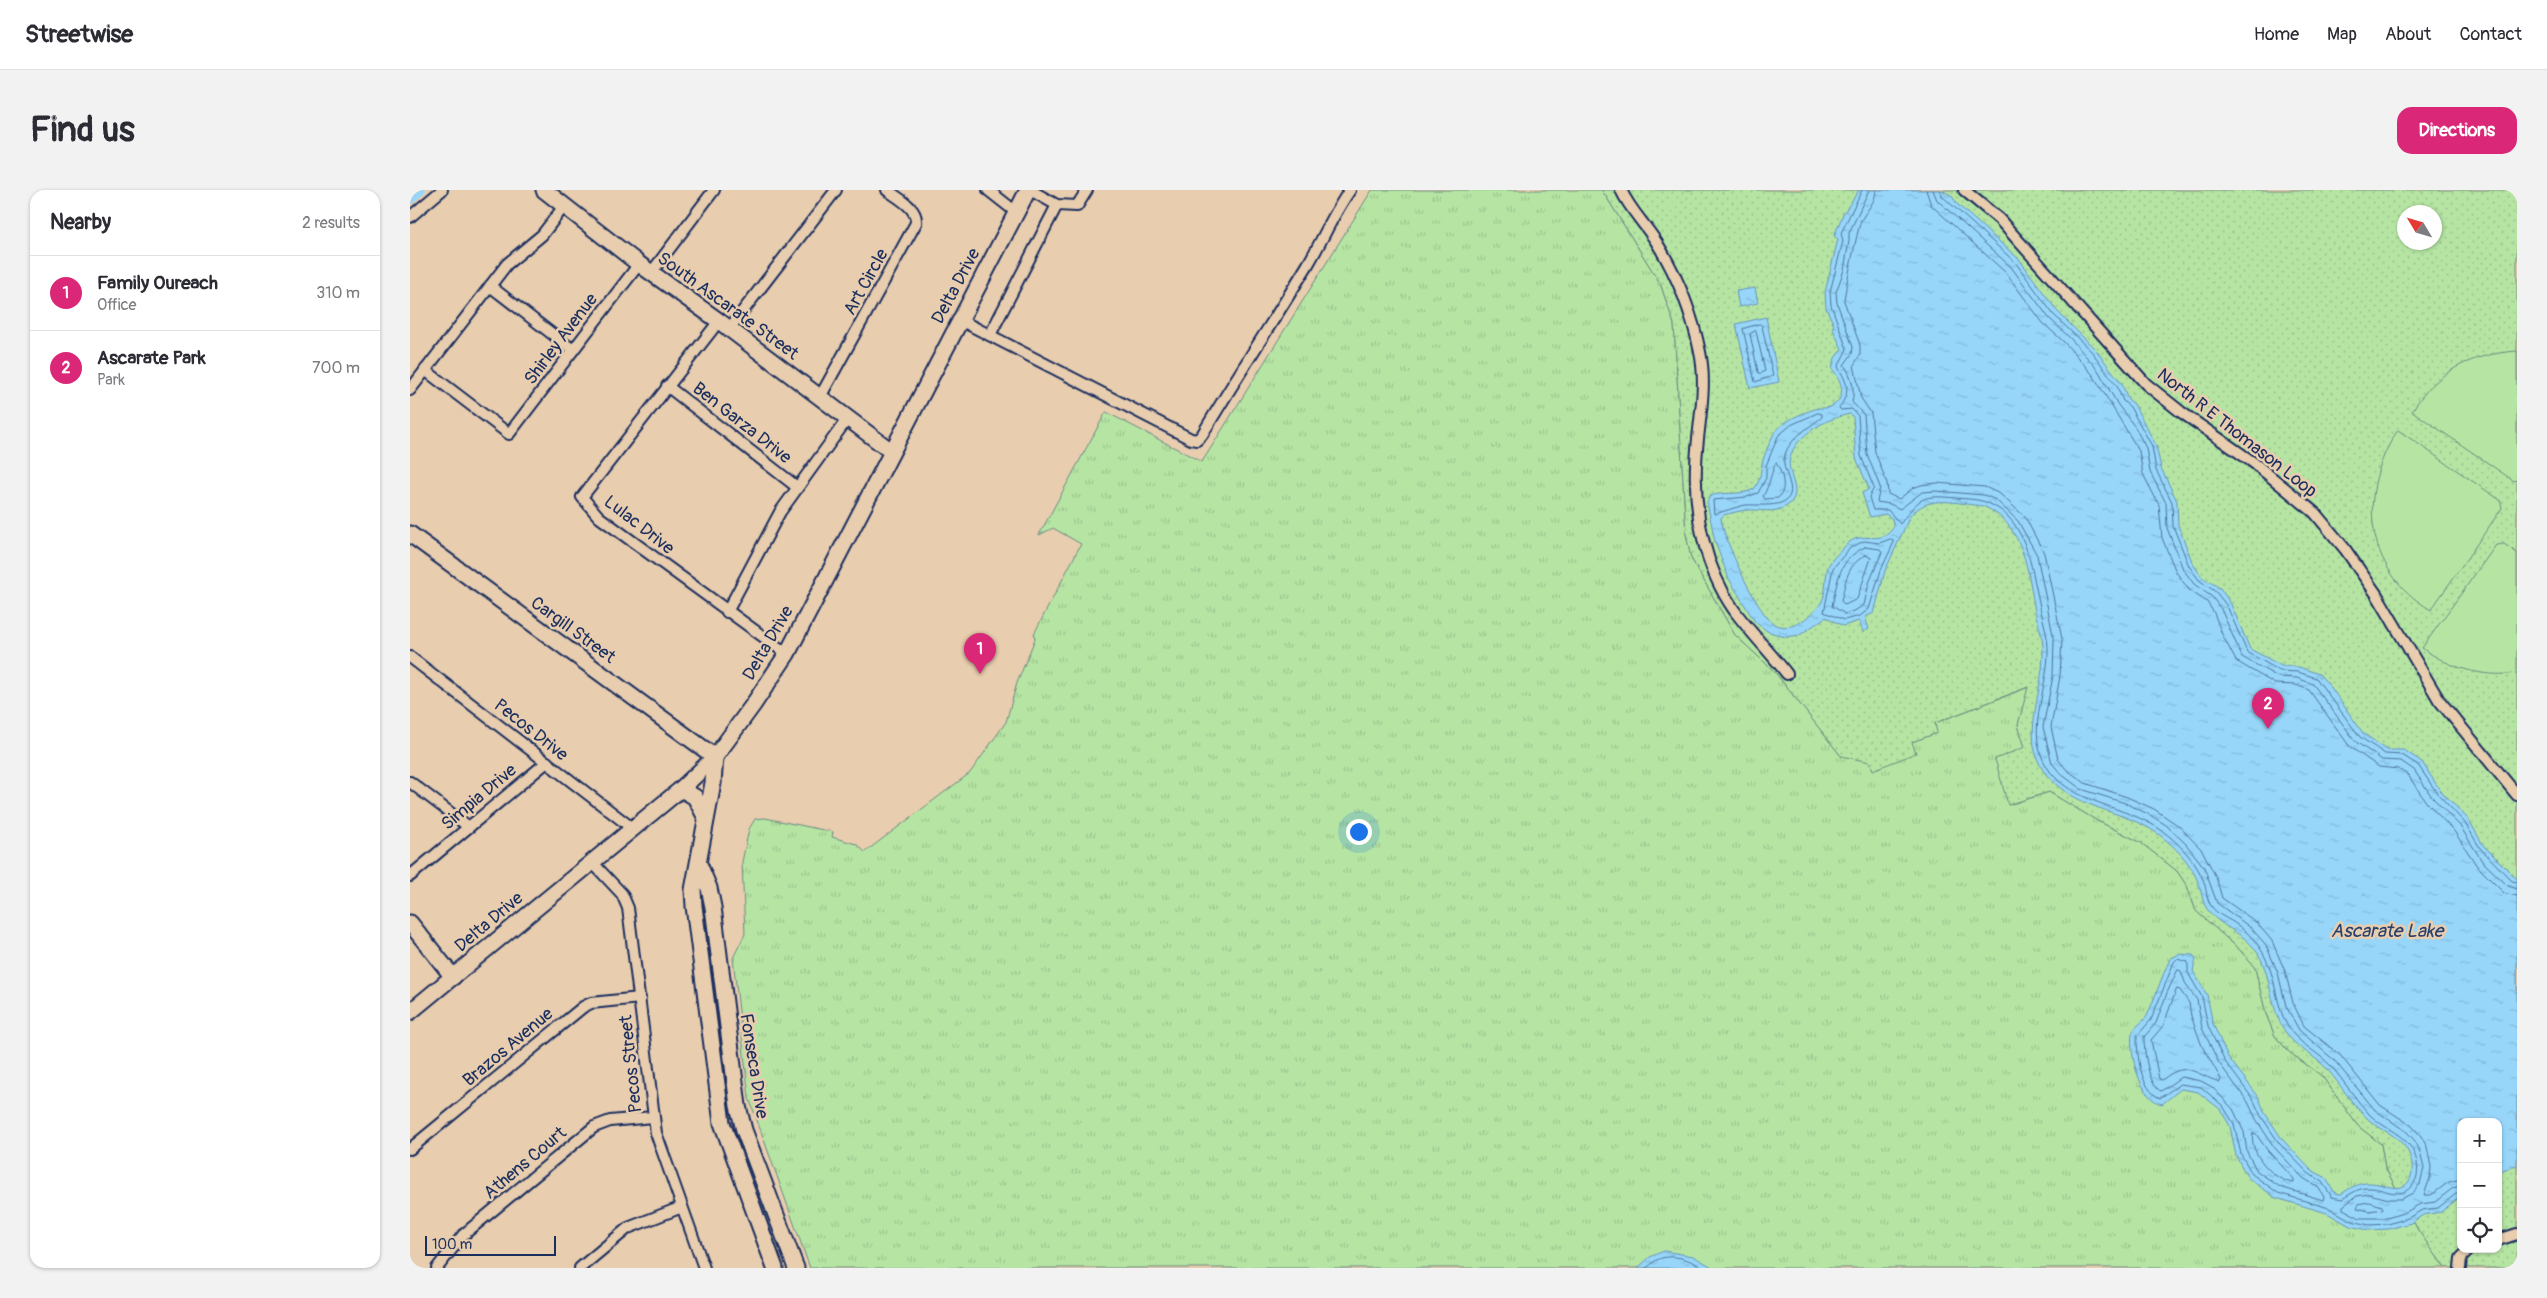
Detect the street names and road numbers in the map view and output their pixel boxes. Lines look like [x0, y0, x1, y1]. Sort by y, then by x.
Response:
street label: Delta Drive [927, 244, 986, 328]
street label: Art Circle [838, 245, 894, 319]
street label: South Ascarate Street [653, 247, 804, 365]
street label: Shirley Avenue [519, 289, 603, 389]
street label: North R E Thomason Loop [2152, 363, 2322, 503]
street label: Ben Garza Drive [688, 377, 796, 469]
street label: Lulac Drive [599, 490, 679, 560]
street label: Cargill Street [526, 591, 621, 669]
street label: Delta Drive [737, 601, 799, 684]
street label: Pecos Drive [489, 694, 573, 766]
street label: Simpia Drive [437, 759, 522, 835]
street label: Delta Drive [450, 887, 528, 957]
street label: Brazos Avenue [458, 1002, 558, 1092]
street label: Fonseca Drive [734, 1012, 774, 1120]
street label: Pecos Street [614, 1013, 648, 1114]
street label: Athens Court [479, 1121, 572, 1204]

